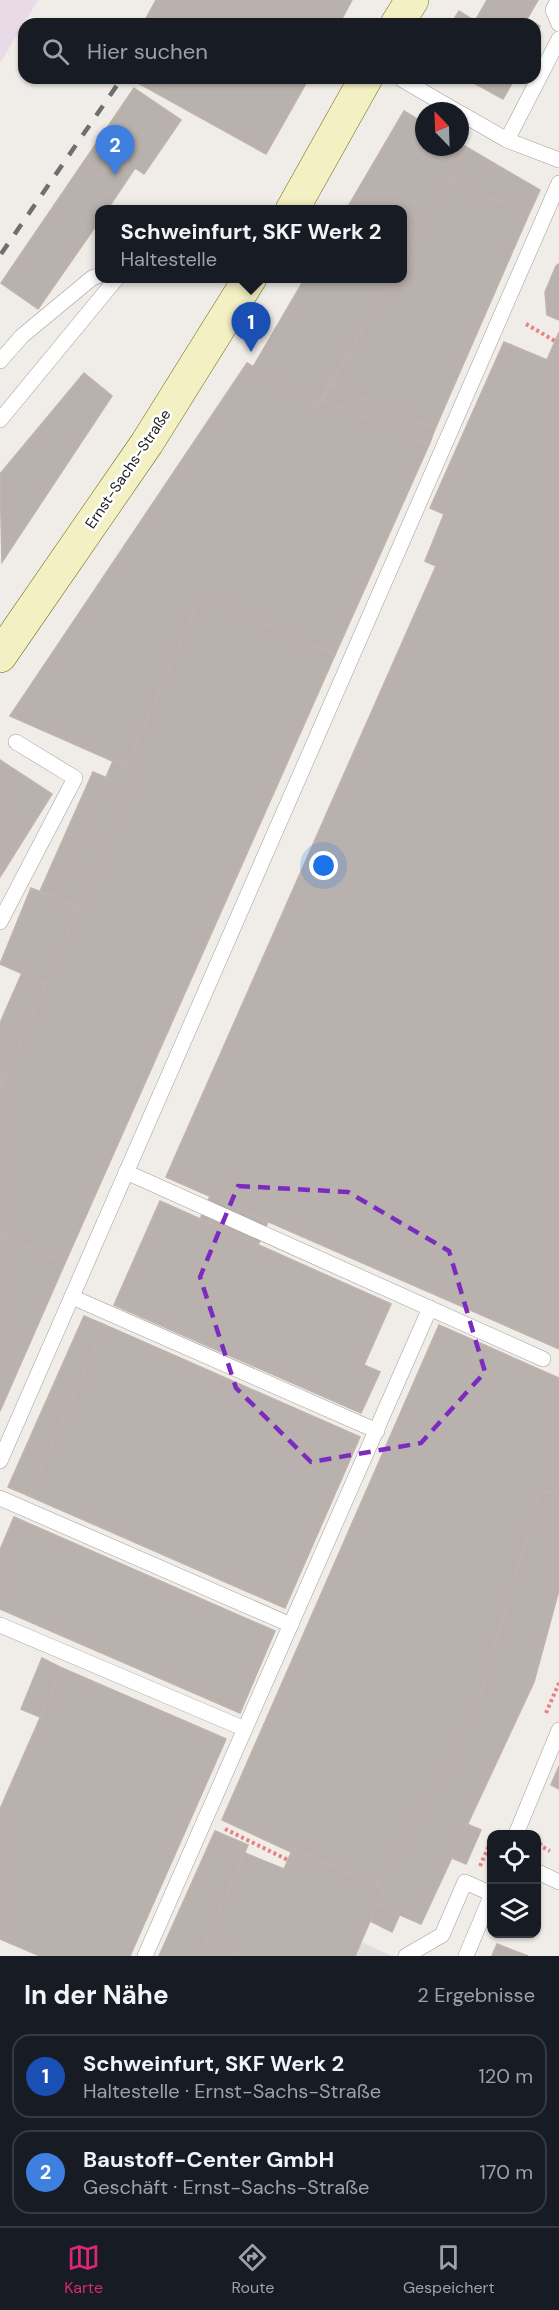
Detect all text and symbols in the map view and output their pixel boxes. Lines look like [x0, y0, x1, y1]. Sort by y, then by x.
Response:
search box [18, 18, 541, 84]
icon: search [39, 35, 72, 68]
text: Hier suchen [87, 37, 208, 66]
north arrow [415, 102, 469, 156]
pin: 2 [96, 126, 134, 175]
popup [95, 205, 407, 283]
text: Schweinfurt, SKF Werk 2 [120, 217, 382, 246]
text: Haltestelle [120, 246, 217, 272]
pin: 1 [232, 302, 270, 352]
street label: Ernst-Sachs-Straße [81, 405, 175, 533]
your location [309, 851, 338, 880]
map controls [487, 1830, 541, 1938]
button: locate [487, 1830, 541, 1884]
button: layers [487, 1884, 541, 1938]
text: In der Nähe [24, 1978, 169, 2012]
text: 2 Ergebnisse [417, 1982, 535, 2008]
text: Schweinfurt, SKF Werk 2 [83, 2049, 344, 2078]
text: 1 [42, 2063, 49, 2089]
text: 120 m [479, 2063, 533, 2089]
text: Haltestelle · Ernst-Sachs-Straße [83, 2078, 381, 2104]
text: Baustoff-Center GmbH [83, 2145, 334, 2174]
text: 2 [40, 2159, 51, 2185]
text: 170 m [480, 2159, 533, 2185]
text: Geschäft · Ernst-Sachs-Straße [83, 2174, 369, 2200]
tab: Karte [64, 2241, 103, 2298]
tab: Route [232, 2241, 274, 2298]
tab: Gespeichert [403, 2241, 495, 2298]

